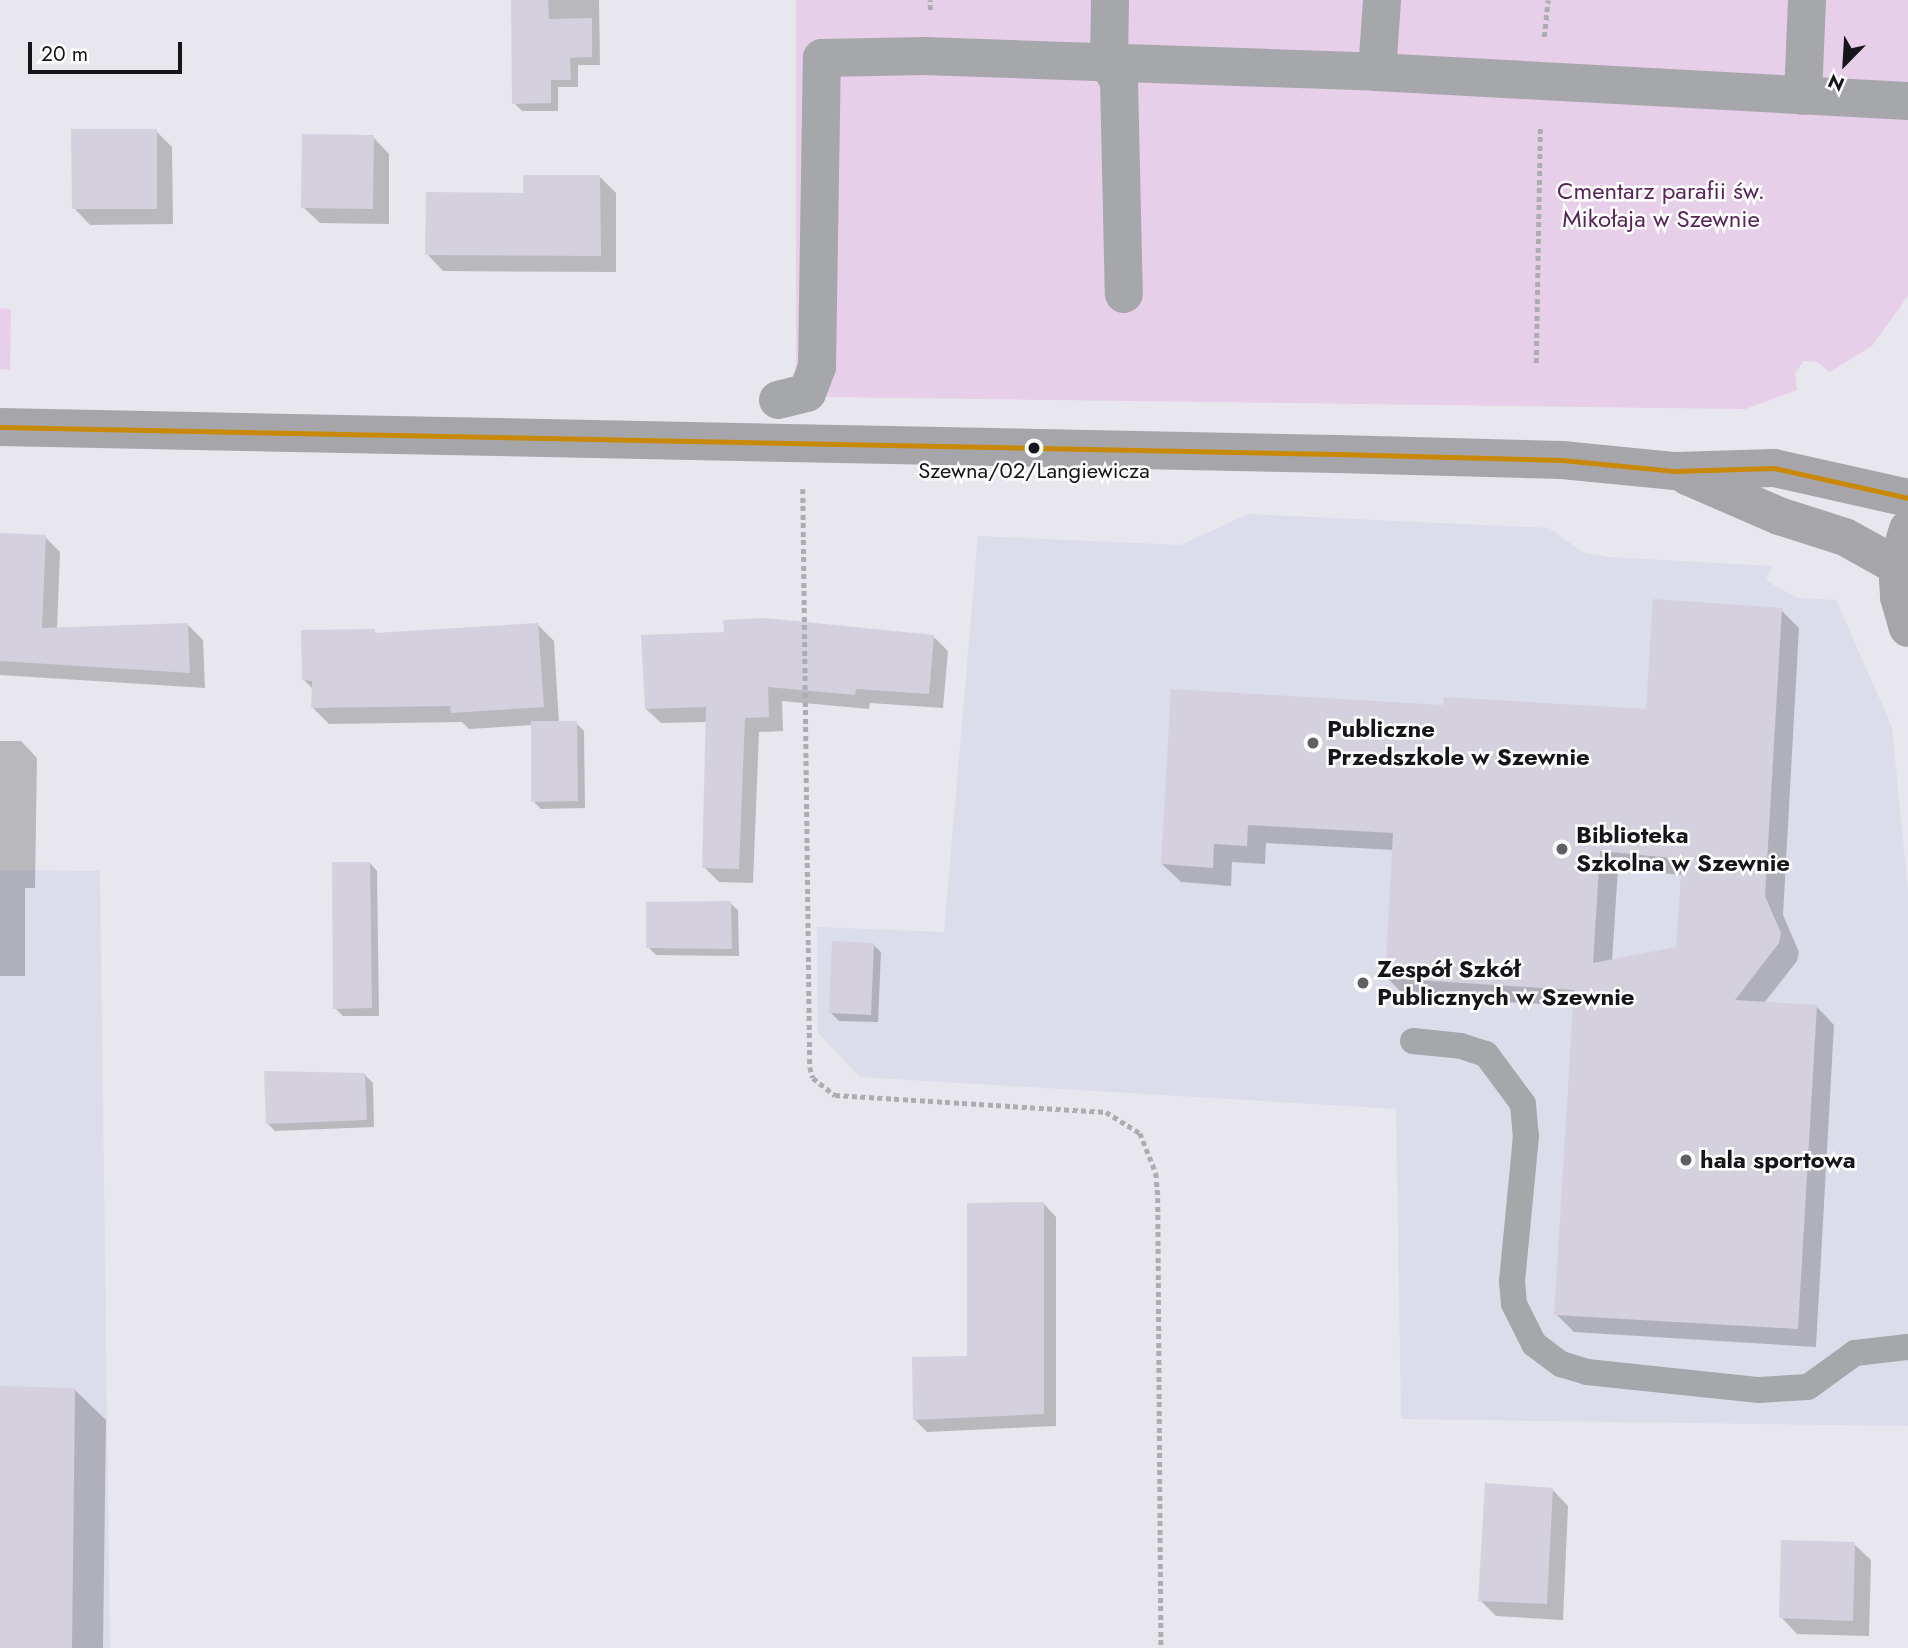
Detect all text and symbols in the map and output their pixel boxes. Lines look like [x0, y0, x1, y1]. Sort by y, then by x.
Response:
scale bar [32, 28, 186, 72]
north arrow [1810, 28, 1880, 98]
text: 20 m [41, 39, 88, 69]
text: N [1824, 67, 1849, 98]
park label: Cmentarz parafii św. Mikołaja w Szewnie [1557, 177, 1765, 233]
marker: Szewna/02/Langiewicza [1027, 441, 1041, 455]
place label: Szewna/02/Langiewicza [918, 458, 1150, 484]
place label: Publiczne Przedszkole w Szewnie [1327, 715, 1590, 771]
marker: Publiczne Przedszkole w Szewnie [1305, 735, 1321, 751]
place label: Biblioteka Szkolna w Szewnie [1576, 821, 1790, 877]
marker: Biblioteka Szkolna w Szewnie [1554, 841, 1570, 857]
place label: Zespół Szkół Publicznych w Szewnie [1377, 955, 1635, 1011]
marker: Zespół Szkół Publicznych w Szewnie [1355, 975, 1371, 991]
place label: hala sportowa [1700, 1146, 1856, 1174]
marker: hala sportowa [1678, 1152, 1694, 1168]

